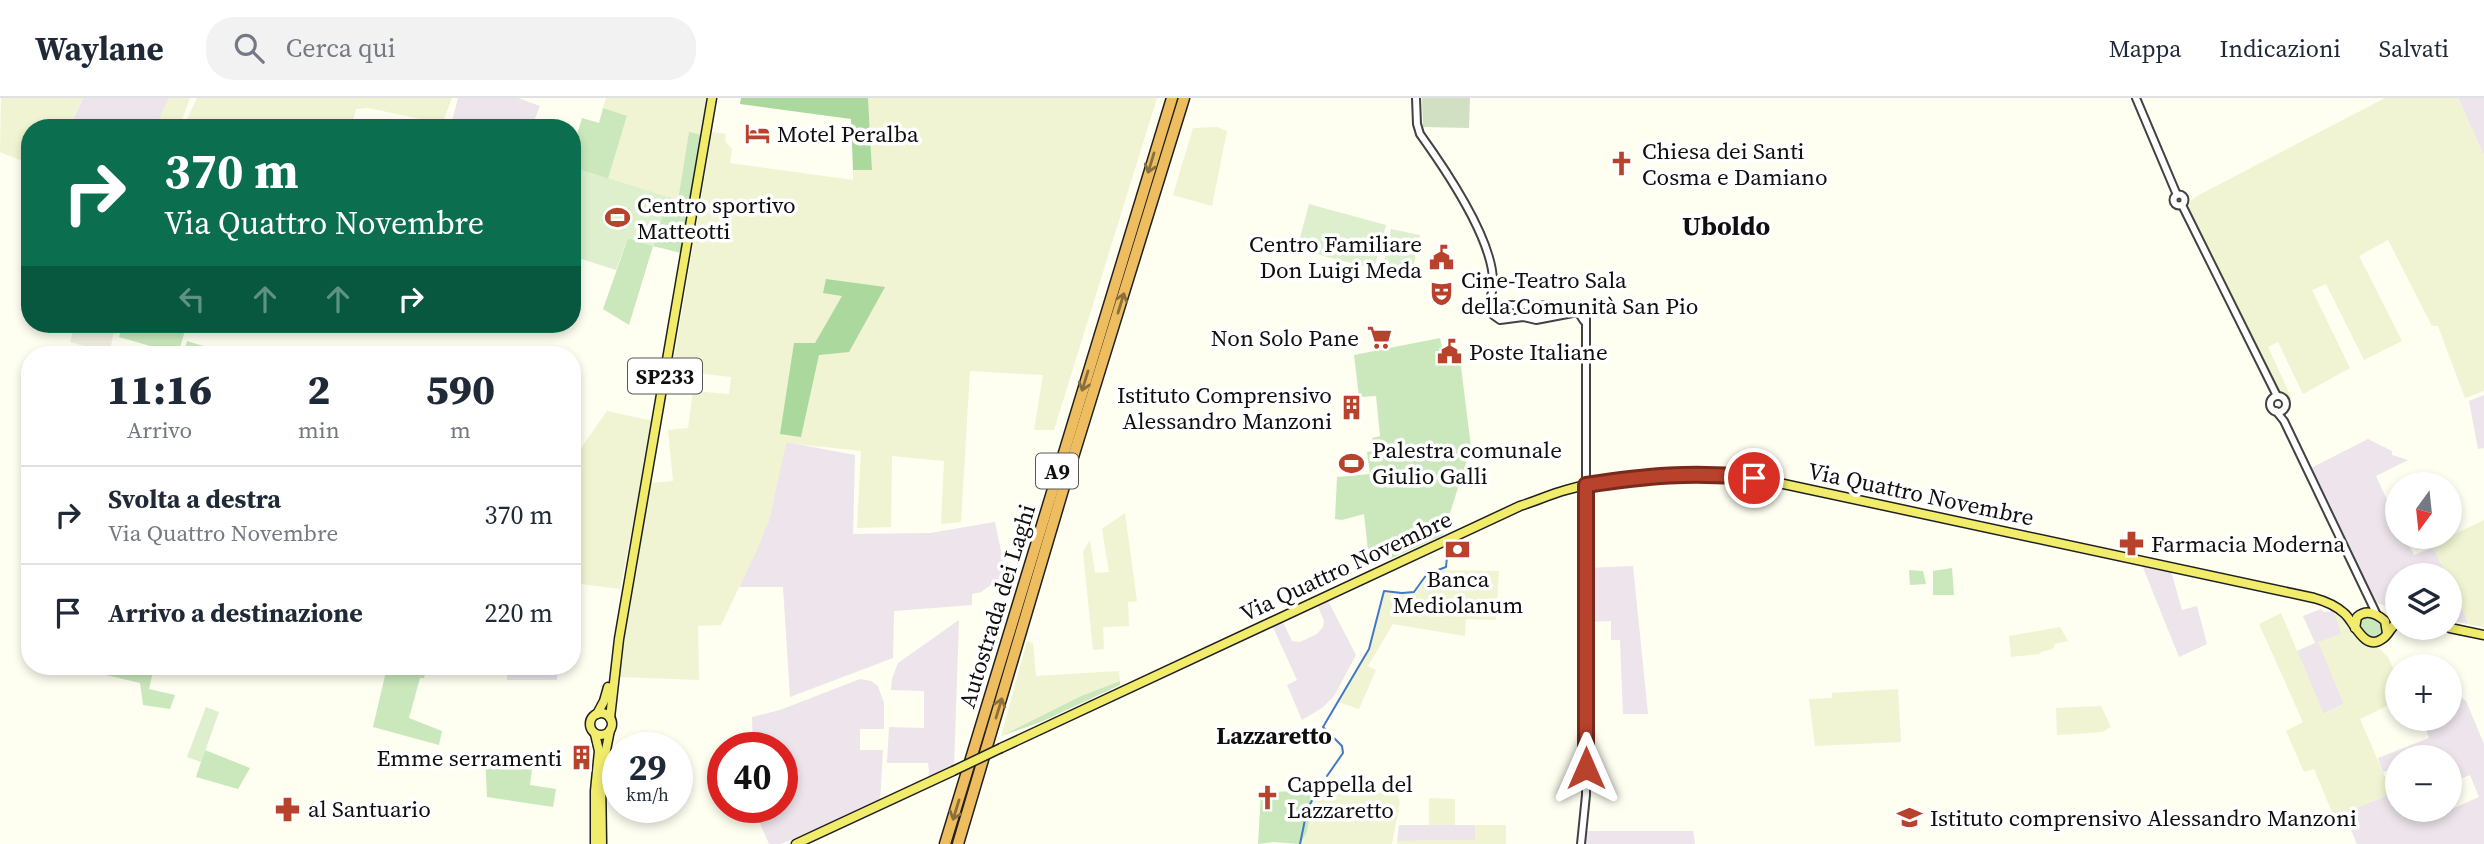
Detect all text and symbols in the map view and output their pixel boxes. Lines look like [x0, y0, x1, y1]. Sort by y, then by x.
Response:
search box [206, 17, 696, 80]
text: Waylane [35, 26, 164, 71]
icon: search [230, 29, 268, 67]
text: Cerca qui [286, 30, 396, 66]
text: Mappa [2109, 32, 2182, 65]
text: Indicazioni [2220, 32, 2341, 65]
text: Salvati [2379, 32, 2449, 65]
place label: Motel Peralba [777, 118, 919, 150]
hotel icon: Motel Peralba [743, 120, 771, 148]
place label: Chiesa dei Santi Cosma e Damiano [1642, 135, 1828, 193]
text: 370 m [164, 137, 299, 204]
icon: right [49, 147, 140, 238]
church icon: Chiesa dei Santi Cosma e Damiano [1608, 150, 1636, 178]
one-way arrow [1144, 152, 1157, 174]
place label: Centro sportivo Matteotti [637, 189, 796, 247]
text: Via Quattro Novembre [164, 201, 484, 245]
sports icon: Centro sportivo Matteotti [603, 204, 631, 232]
district label: Uboldo [1682, 208, 1770, 244]
place label: Centro Familiare Don Luigi Meda [1249, 228, 1422, 286]
public building icon: Centro Familiare Don Luigi Meda [1428, 243, 1456, 271]
place label: Cine-Teatro Sala della Comunità San Pio [1461, 264, 1699, 322]
theatre icon: Cine-Teatro Sala della Comunità San Pio [1427, 279, 1455, 307]
icon: left [173, 280, 211, 318]
icon: ahead [246, 280, 284, 318]
icon: ahead [319, 280, 357, 318]
icon: right [392, 280, 430, 318]
one-way arrow [1115, 292, 1128, 314]
place label: Non Solo Pane [1211, 322, 1359, 354]
supermarket icon: Non Solo Pane [1365, 324, 1393, 352]
place label: Poste Italiane [1469, 336, 1608, 368]
public building icon: Poste Italiane [1435, 338, 1463, 366]
road number: SP233 [628, 358, 702, 394]
text: 11:16 [107, 360, 212, 418]
text: 2 [307, 360, 330, 418]
text: 590 [426, 360, 495, 418]
one-way arrow [1077, 369, 1090, 391]
place label: Istituto Comprensivo Alessandro Manzoni [1117, 379, 1332, 437]
building icon: Istituto Comprensivo Alessandro Manzoni [1338, 394, 1366, 422]
text: Arrivo [127, 414, 192, 446]
text: min [298, 414, 340, 446]
text: m [450, 414, 471, 446]
place label: Palestra comunale Giulio Galli [1372, 434, 1562, 492]
pin [1724, 448, 1784, 508]
sports icon: Palestra comunale Giulio Galli [1338, 449, 1366, 477]
road number: A9 [1036, 454, 1078, 488]
street label: Via Quattro Novembre [1805, 454, 2037, 534]
icon: arrive [1735, 459, 1773, 497]
north arrow [2385, 472, 2462, 550]
map controls [2385, 472, 2462, 822]
text: Svolta a destra [108, 481, 281, 517]
icon: right [49, 496, 87, 534]
text: 370 m [485, 497, 553, 533]
street label: Autostrada dei Laghi [951, 500, 1043, 712]
street label: Via Quattro Novembre [1235, 503, 1457, 629]
text: Via Quattro Novembre [108, 517, 338, 549]
place label: Farmacia Moderna [2151, 528, 2346, 560]
pharmacy icon: Farmacia Moderna [2117, 530, 2145, 558]
bank icon: Banca Mediolanum [1444, 535, 1472, 563]
place label: Banca Mediolanum [1393, 563, 1524, 621]
button: layers [2385, 563, 2462, 640]
icon: arrive [49, 594, 87, 632]
text: Arrivo a destinazione [108, 595, 363, 631]
text: 220 m [485, 595, 553, 631]
button: + [2385, 654, 2462, 731]
one-way arrow [993, 697, 1006, 719]
district label: Lazzaretto [1216, 719, 1332, 752]
position arrow [1549, 731, 1623, 805]
speed limit sign: 40 [707, 732, 798, 823]
place label: Emme serramenti [376, 742, 562, 774]
building icon: Emme serramenti [568, 744, 596, 772]
text: 29 [629, 744, 666, 792]
button: − [2385, 745, 2462, 822]
place label: Cappella del Lazzaretto [1287, 768, 1413, 826]
text: km/h [626, 782, 669, 807]
church icon: Cappella del Lazzaretto [1253, 783, 1281, 811]
place label: al Santuario [308, 793, 431, 825]
pharmacy icon: al Santuario [274, 795, 302, 823]
one-way arrow [948, 798, 961, 820]
place label: Istituto comprensivo Alessandro Manzoni [1930, 802, 2357, 834]
school or university icon: Istituto comprensivo Alessandro Manzoni [1896, 804, 1924, 832]

